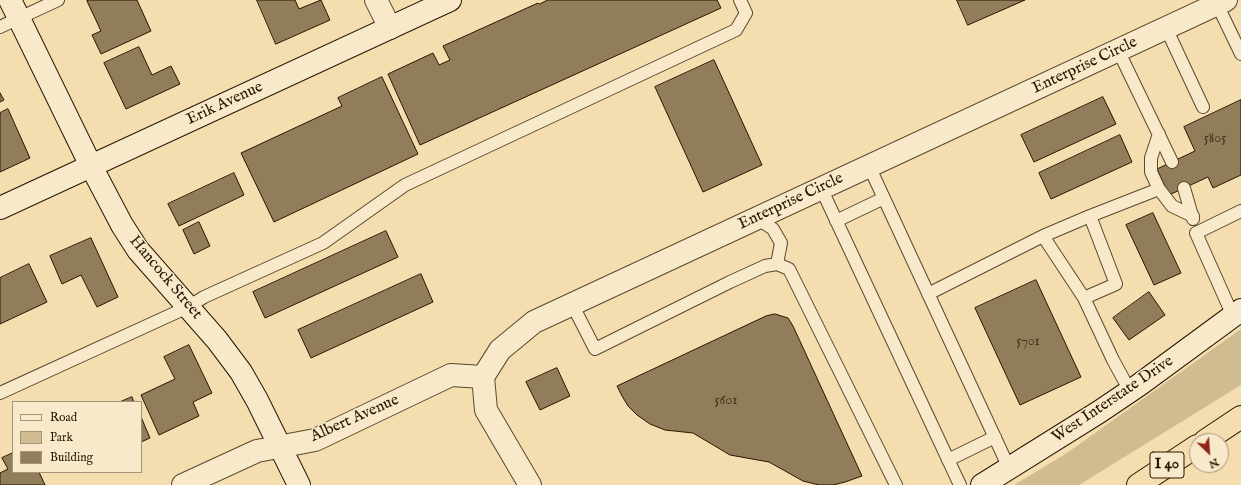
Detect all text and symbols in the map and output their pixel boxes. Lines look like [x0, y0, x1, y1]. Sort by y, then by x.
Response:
street label: Enterprise Circle [1029, 33, 1141, 99]
street label: Erik Avenue [184, 78, 266, 130]
house number: 5805 [1204, 131, 1226, 147]
street label: Enterprise Circle [735, 169, 847, 235]
street label: Hancock Street [124, 232, 206, 324]
house number: 5701 [1016, 334, 1040, 350]
street label: West Interstate Drive [1049, 352, 1177, 448]
street label: Albert Avenue [308, 391, 402, 447]
house number: 5601 [715, 393, 737, 409]
legend [12, 401, 142, 473]
text: Road [50, 410, 77, 425]
text: Park [50, 430, 73, 445]
north arrow [1189, 433, 1229, 473]
text: Building [50, 450, 93, 465]
road number: I 40 [1150, 452, 1184, 478]
text: N [1206, 455, 1221, 471]

